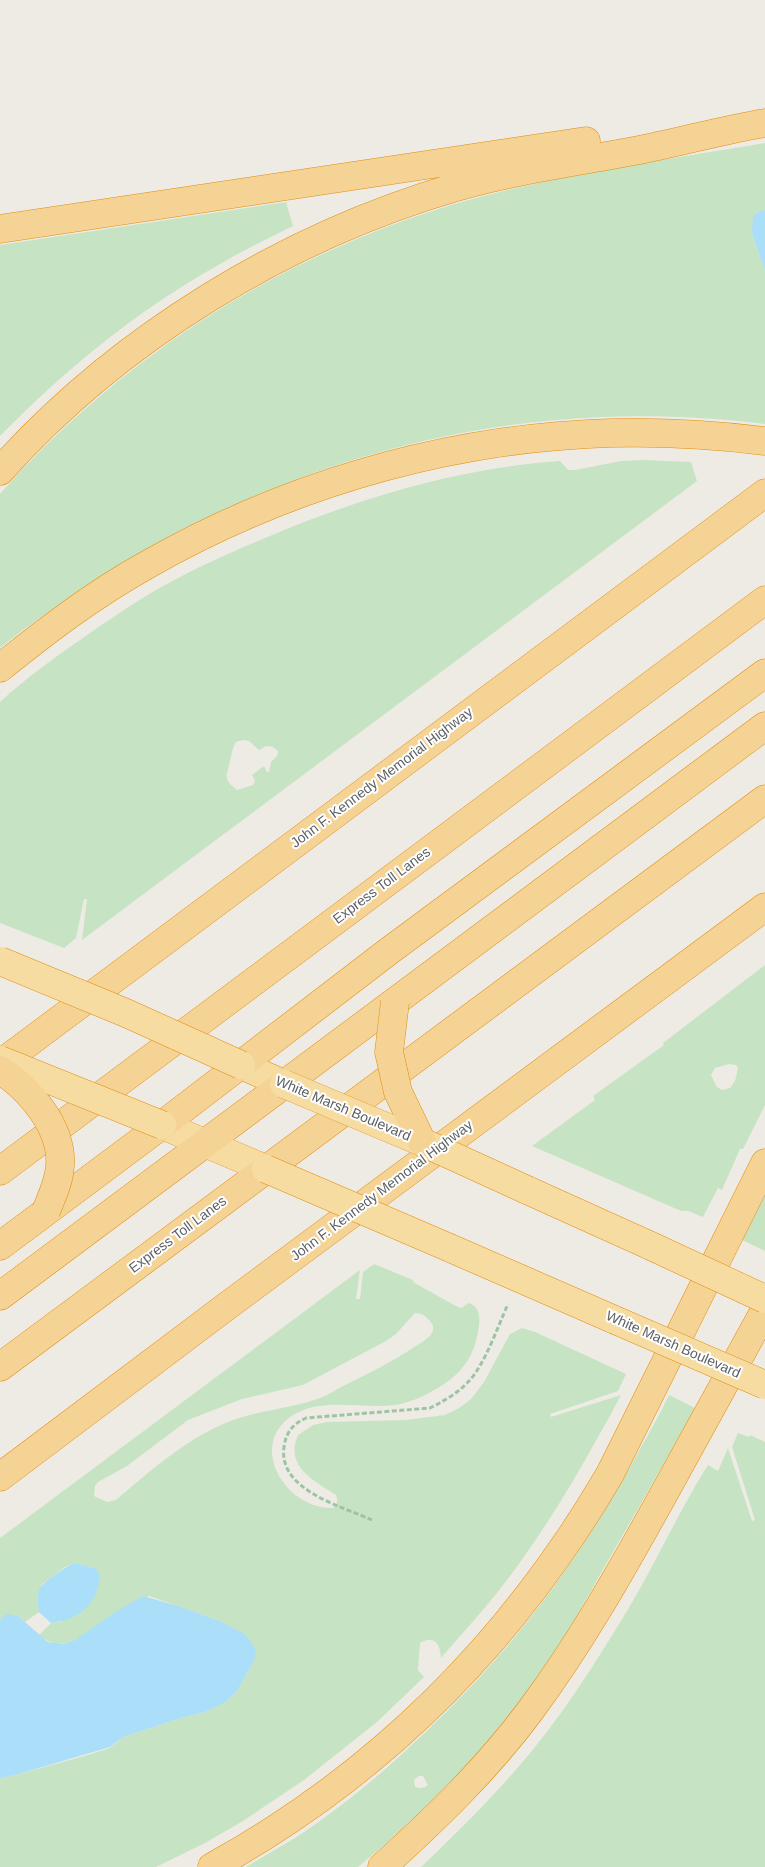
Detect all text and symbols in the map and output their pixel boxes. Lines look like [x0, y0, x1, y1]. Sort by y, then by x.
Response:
street label: John F. Kennedy Memorial Highway [288, 704, 476, 852]
street label: Express Toll Lanes [330, 844, 434, 928]
street label: White Marsh Boulevard [273, 1073, 413, 1145]
street label: John F. Kennedy Memorial Highway [288, 1117, 476, 1265]
street label: Express Toll Lanes [126, 1193, 230, 1277]
street label: White Marsh Boulevard [603, 1308, 743, 1382]

